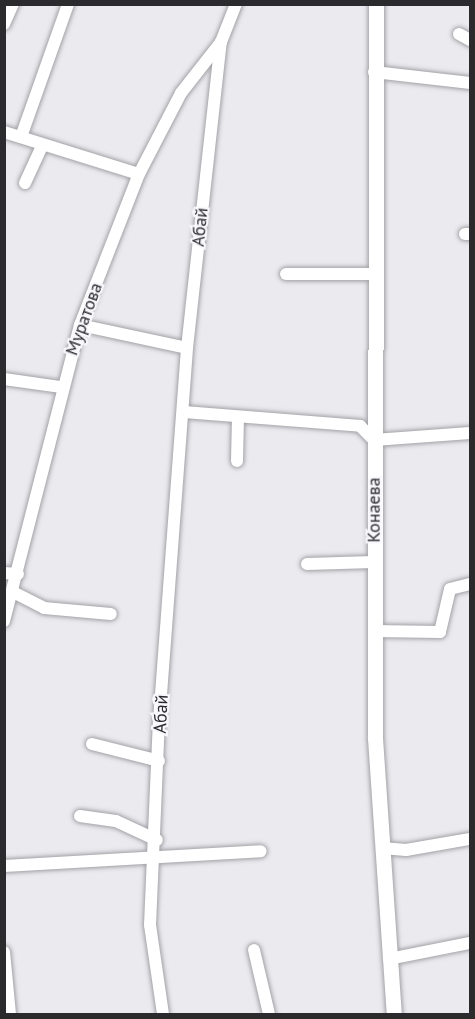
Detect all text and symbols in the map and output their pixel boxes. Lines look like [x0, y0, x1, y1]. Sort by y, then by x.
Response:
street label: Абай [187, 207, 213, 247]
street label: Муратова [61, 280, 107, 358]
street label: Конаева [363, 477, 385, 543]
street label: Абай [149, 694, 173, 734]

